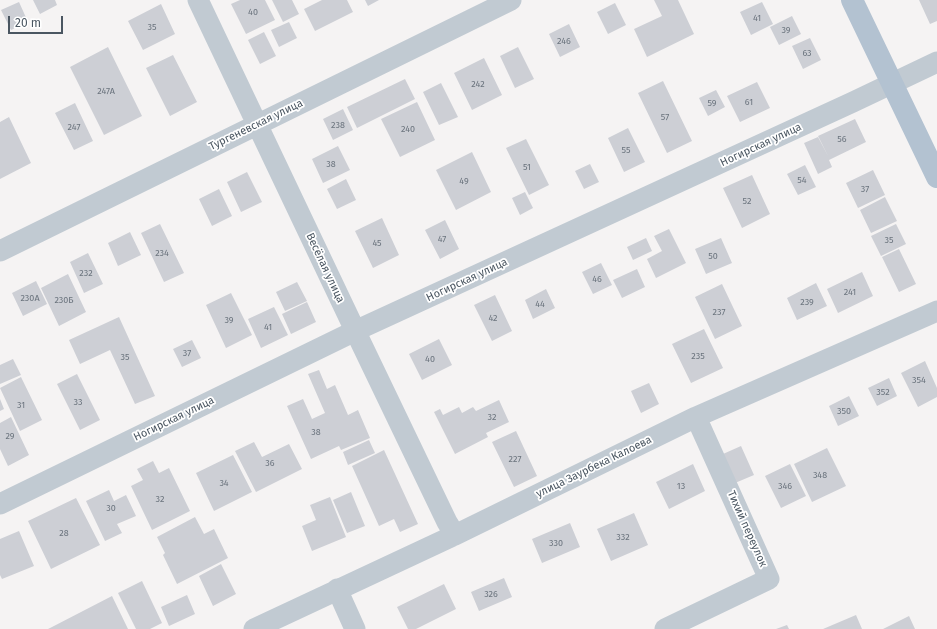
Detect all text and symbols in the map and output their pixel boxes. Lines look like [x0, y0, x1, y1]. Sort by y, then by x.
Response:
house number: 40 [248, 7, 258, 17]
scale bar [10, 8, 65, 34]
house number: 41 [753, 13, 761, 23]
text: 20 m [15, 16, 41, 30]
house number: 35 [148, 22, 156, 32]
house number: 39 [781, 25, 791, 35]
house number: 246 [557, 36, 571, 46]
house number: 63 [802, 48, 812, 58]
house number: 242 [471, 79, 485, 89]
house number: 247А [97, 86, 115, 96]
street label: Тургеневская улица [207, 97, 305, 153]
house number: 61 [745, 97, 753, 107]
house number: 59 [707, 98, 717, 108]
house number: 57 [661, 112, 669, 122]
house number: 238 [331, 120, 345, 130]
street label: Ногирская улица [718, 120, 804, 170]
house number: 247 [68, 122, 80, 132]
house number: 240 [401, 124, 415, 134]
house number: 56 [837, 134, 847, 144]
house number: 55 [622, 145, 630, 155]
house number: 38 [326, 159, 336, 169]
house number: 51 [523, 162, 531, 172]
house number: 54 [797, 175, 807, 185]
house number: 49 [459, 176, 469, 186]
house number: 37 [861, 184, 869, 194]
house number: 52 [743, 196, 751, 206]
street label: Весёлая улица [303, 231, 347, 305]
house number: 47 [438, 234, 446, 244]
house number: 35 [885, 235, 893, 245]
house number: 45 [372, 238, 382, 248]
house number: 234 [155, 248, 169, 258]
house number: 50 [708, 251, 718, 261]
street label: Ногирская улица [424, 255, 510, 305]
house number: 232 [79, 268, 93, 278]
house number: 46 [592, 274, 602, 284]
house number: 241 [844, 287, 856, 297]
house number: 230А [20, 293, 40, 303]
house number: 230Б [54, 295, 74, 305]
house number: 239 [800, 297, 814, 307]
house number: 44 [535, 299, 545, 309]
house number: 237 [713, 307, 725, 317]
house number: 42 [488, 313, 498, 323]
house number: 39 [224, 315, 234, 325]
house number: 41 [264, 322, 272, 332]
house number: 37 [183, 348, 191, 358]
house number: 235 [691, 351, 705, 361]
house number: 35 [121, 352, 129, 362]
house number: 40 [425, 354, 435, 364]
house number: 354 [912, 375, 926, 385]
house number: 352 [876, 387, 890, 397]
street label: Ногирская улица [131, 394, 217, 444]
house number: 33 [74, 397, 82, 407]
house number: 31 [17, 400, 25, 410]
house number: 350 [837, 406, 851, 416]
house number: 32 [488, 412, 496, 422]
house number: 38 [311, 427, 321, 437]
house number: 29 [5, 431, 15, 441]
street label: улица Заурбека Калоева [534, 433, 654, 501]
house number: 227 [509, 454, 521, 464]
house number: 36 [265, 458, 275, 468]
house number: 348 [813, 470, 827, 480]
house number: 34 [219, 478, 229, 488]
house number: 13 [677, 481, 685, 491]
house number: 346 [778, 481, 792, 491]
street label: Тихий переулок [724, 489, 770, 569]
house number: 32 [156, 494, 164, 504]
house number: 30 [106, 503, 116, 513]
house number: 28 [59, 528, 69, 538]
house number: 332 [616, 532, 630, 542]
house number: 330 [549, 538, 563, 548]
house number: 326 [484, 589, 498, 599]

